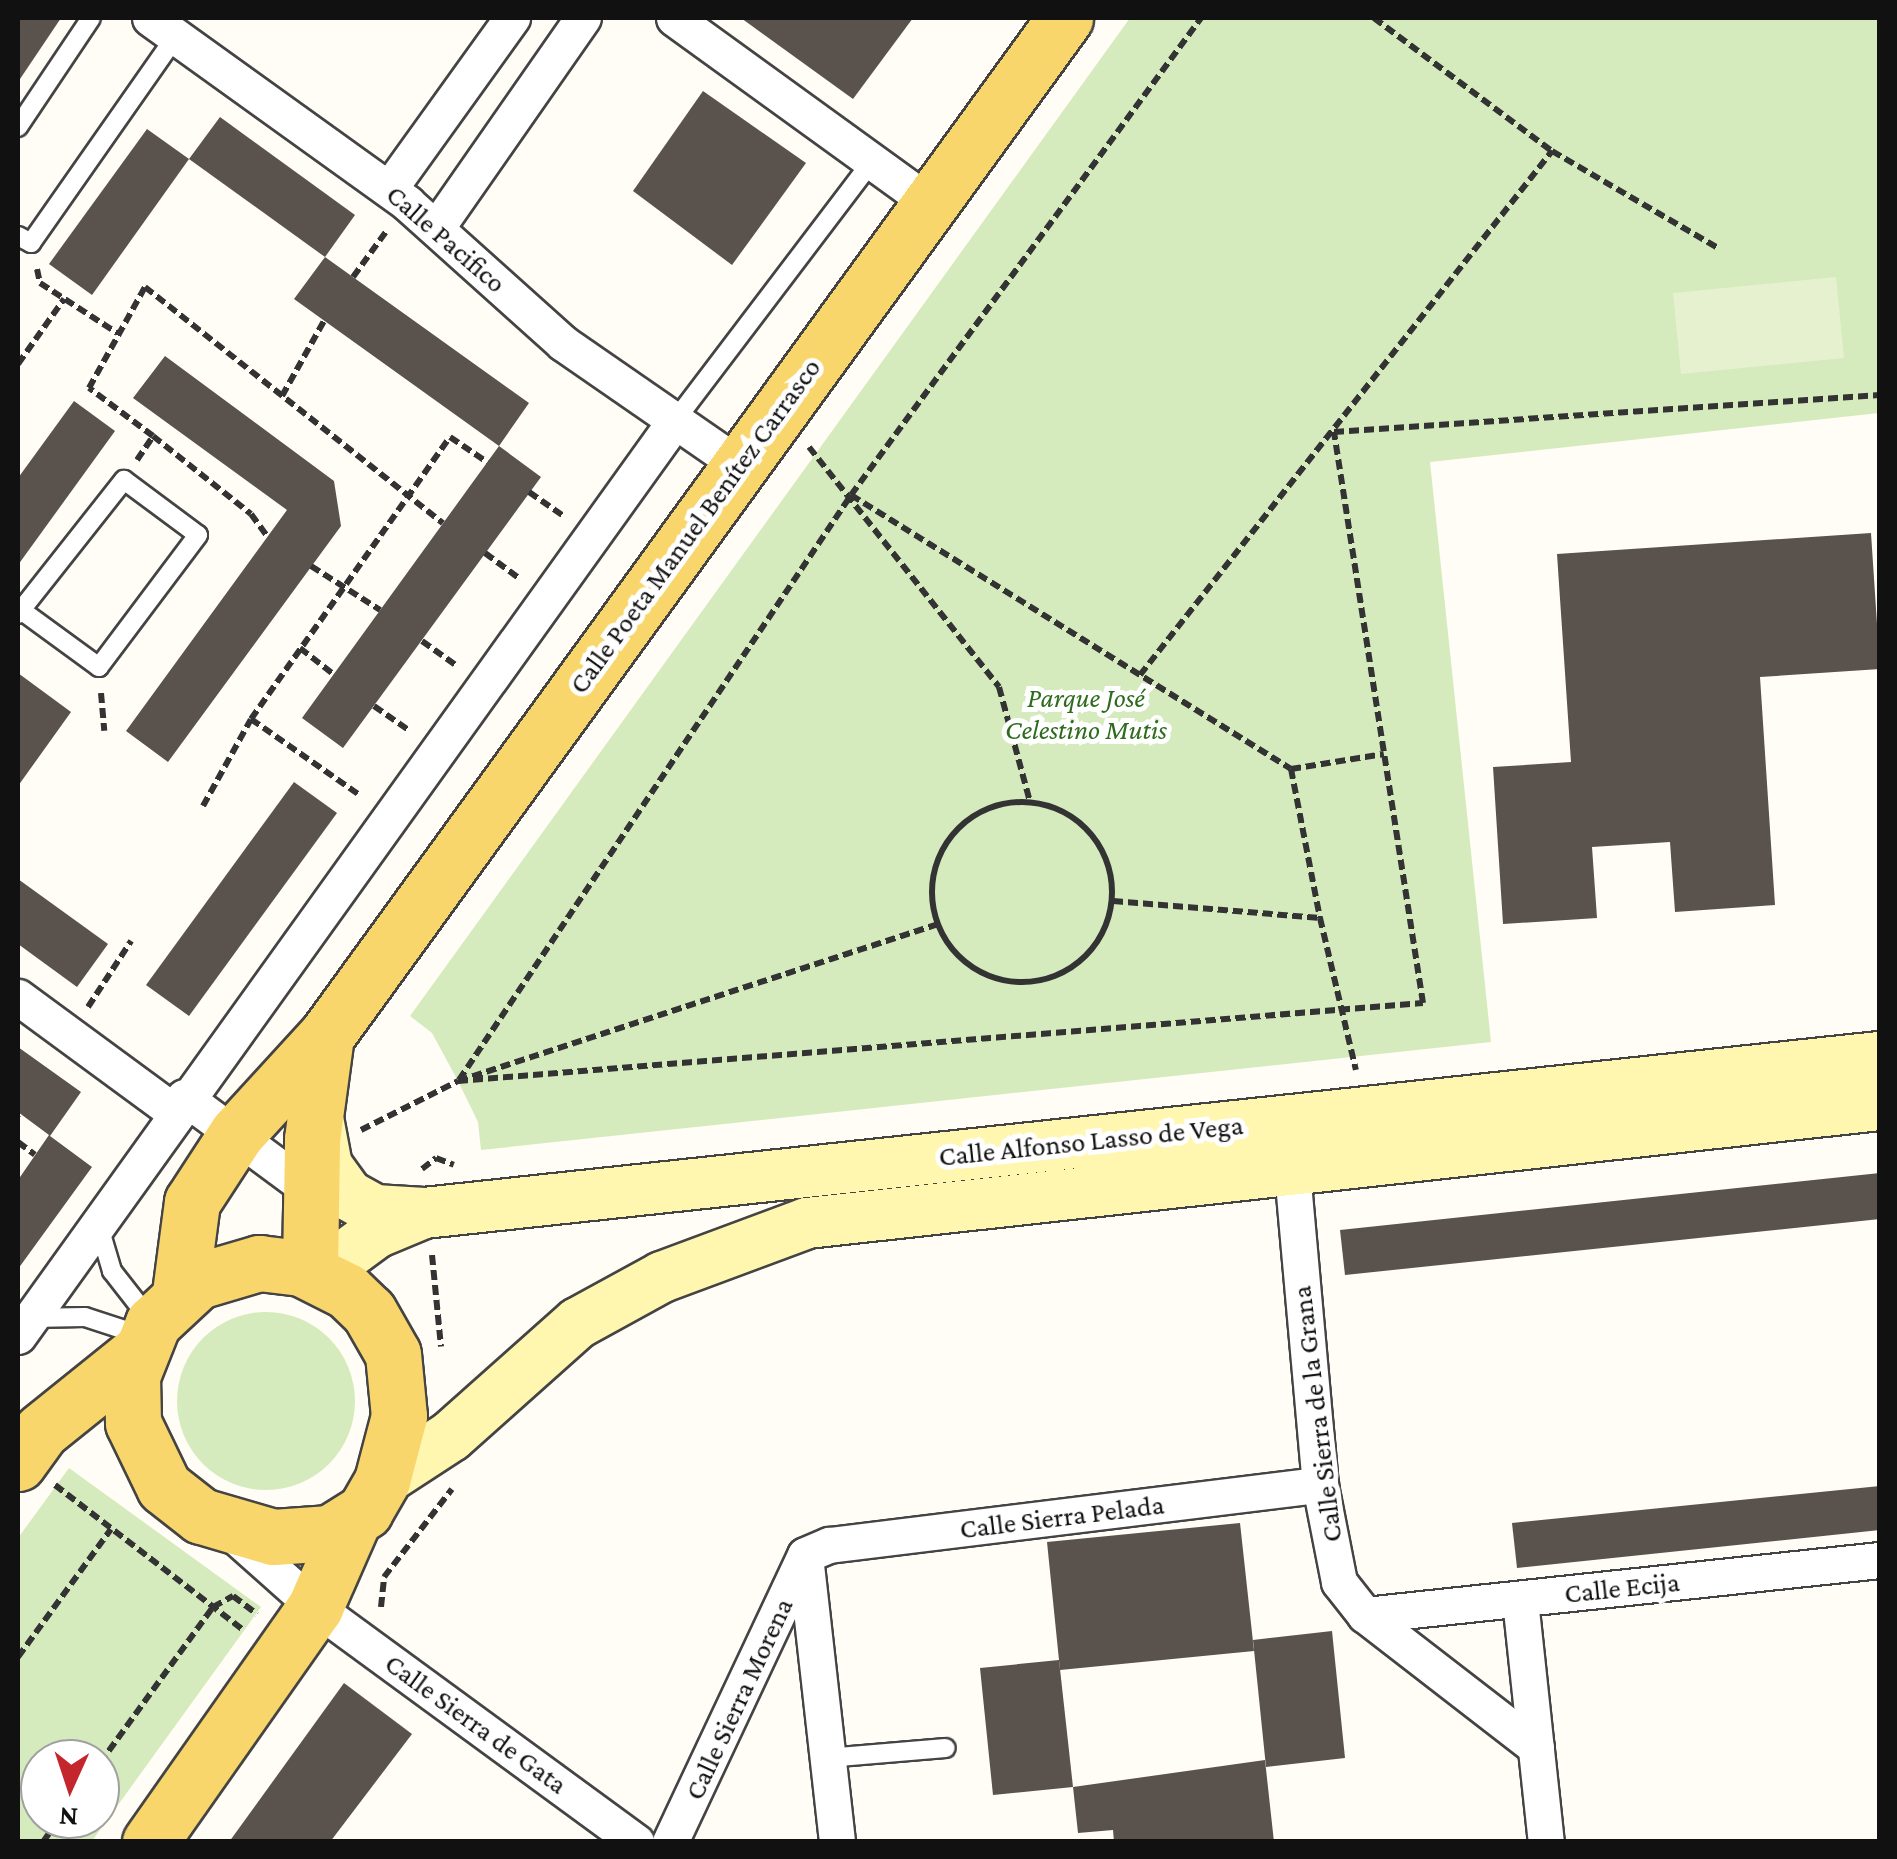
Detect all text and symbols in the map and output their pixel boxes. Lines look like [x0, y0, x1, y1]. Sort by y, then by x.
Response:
street label: Calle Pacifico [379, 178, 513, 300]
street label: Calle Poeta Manuel Benítez Carrasco [562, 352, 828, 700]
park label: Parque José Celestino Mutis [1005, 681, 1167, 747]
street label: Calle Alfonso Lasso de Vega [937, 1108, 1245, 1174]
street label: Calle Sierra de la Grana [1285, 1284, 1349, 1544]
street label: Calle Sierra Pelada [958, 1488, 1166, 1546]
street label: Calle Ecija [1563, 1565, 1681, 1611]
street label: Calle Sierra Morena [678, 1593, 800, 1805]
street label: Calle Sierra de Gata [378, 1647, 574, 1801]
north arrow [20, 1739, 120, 1839]
text: N [58, 1801, 79, 1833]

